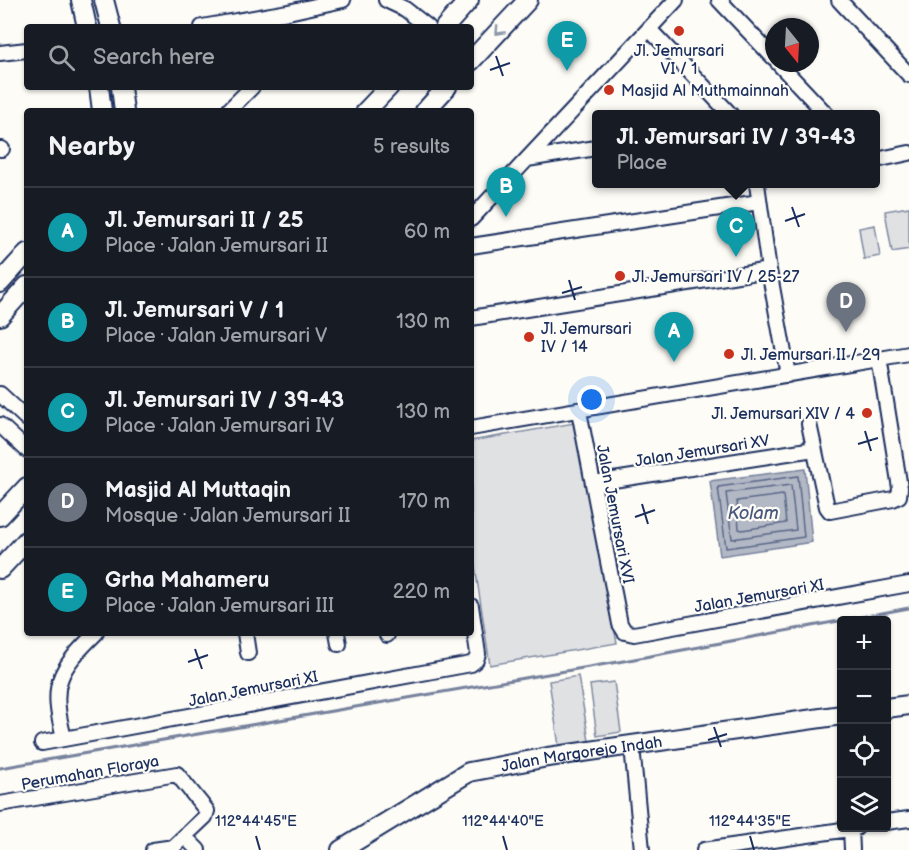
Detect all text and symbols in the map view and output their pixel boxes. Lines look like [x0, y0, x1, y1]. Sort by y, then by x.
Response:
north arrow [765, 18, 819, 72]
pin: E [548, 22, 586, 71]
search box [24, 24, 474, 90]
one-way arrow [495, 24, 506, 34]
marker: Jl. Jemursari VI / 1 [672, 24, 686, 38]
icon: search [45, 41, 78, 74]
place label: Jl. Jemursari VI / 1 [634, 42, 724, 79]
text: Search here [93, 44, 215, 71]
place label: Masjid Al Muthmainnah [621, 82, 789, 101]
marker: Masjid Al Muthmainnah [602, 83, 616, 97]
popup [592, 110, 880, 188]
text: Jl. Jemursari IV / 39-43 [616, 124, 856, 151]
text: Nearby [48, 132, 135, 163]
text: 5 results [373, 135, 450, 159]
text: Place [616, 151, 667, 175]
pin: B [486, 168, 526, 217]
text: Jl. Jemursari II / 25 [105, 207, 304, 234]
pin: C [716, 208, 756, 257]
text: A [61, 220, 74, 244]
text: 60 m [404, 220, 450, 244]
text: Place · Jalan Jemursari II [105, 234, 328, 258]
place label: Jl. Jemursari IV / 25-27 [632, 268, 800, 287]
marker: Jl. Jemursari IV / 25-27 [613, 269, 627, 283]
pin: D [826, 282, 866, 332]
text: Jl. Jemursari V / 1 [105, 297, 284, 324]
text: B [60, 310, 75, 334]
text: 130 m [396, 310, 450, 334]
pin: A [654, 312, 694, 362]
place label: Jl. Jemursari IV / 14 [541, 320, 632, 357]
text: Place · Jalan Jemursari V [105, 324, 327, 348]
marker: Jl. Jemursari IV / 14 [522, 330, 536, 344]
place label: Jl. Jemursari II / 29 [741, 346, 880, 365]
marker: Jl. Jemursari II / 29 [722, 347, 736, 361]
your location [577, 385, 606, 414]
text: Jl. Jemursari IV / 39-43 [105, 387, 344, 414]
text: C [60, 400, 75, 424]
text: 130 m [396, 400, 450, 424]
place label: Jl. Jemursari XIV / 4 [711, 405, 855, 424]
marker: Jl. Jemursari XIV / 4 [860, 406, 874, 420]
text: Place · Jalan Jemursari IV [105, 414, 334, 438]
street label: Jalan Jemursari XV [633, 431, 771, 472]
street label: Jalan Jemursari XVI [592, 443, 637, 585]
text: Masjid Al Muttaqin [105, 477, 291, 504]
text: D [61, 490, 74, 514]
text: 170 m [399, 490, 450, 514]
water label: Kolam [727, 503, 779, 524]
text: Mosque · Jalan Jemursari II [105, 504, 350, 528]
text: Grha Mahameru [105, 567, 269, 594]
street label: Jalan Jemursari XI [693, 576, 826, 617]
text: E [61, 580, 74, 604]
text: 220 m [393, 580, 450, 604]
text: Place · Jalan Jemursari III [105, 594, 334, 618]
map controls [837, 616, 891, 832]
button: + [837, 616, 891, 670]
street label: Jalan Jemursari XI [187, 668, 320, 711]
button: − [837, 670, 891, 724]
button: locate [837, 724, 891, 778]
street label: Jalan Margorejo Indah [500, 733, 664, 777]
street label: Perumahan Floraya [20, 752, 161, 795]
button: layers [837, 778, 891, 832]
text: 112°44'45"E [215, 812, 297, 831]
text: 112°44'40"E [462, 812, 544, 831]
text: 112°44'35"E [709, 812, 791, 831]

